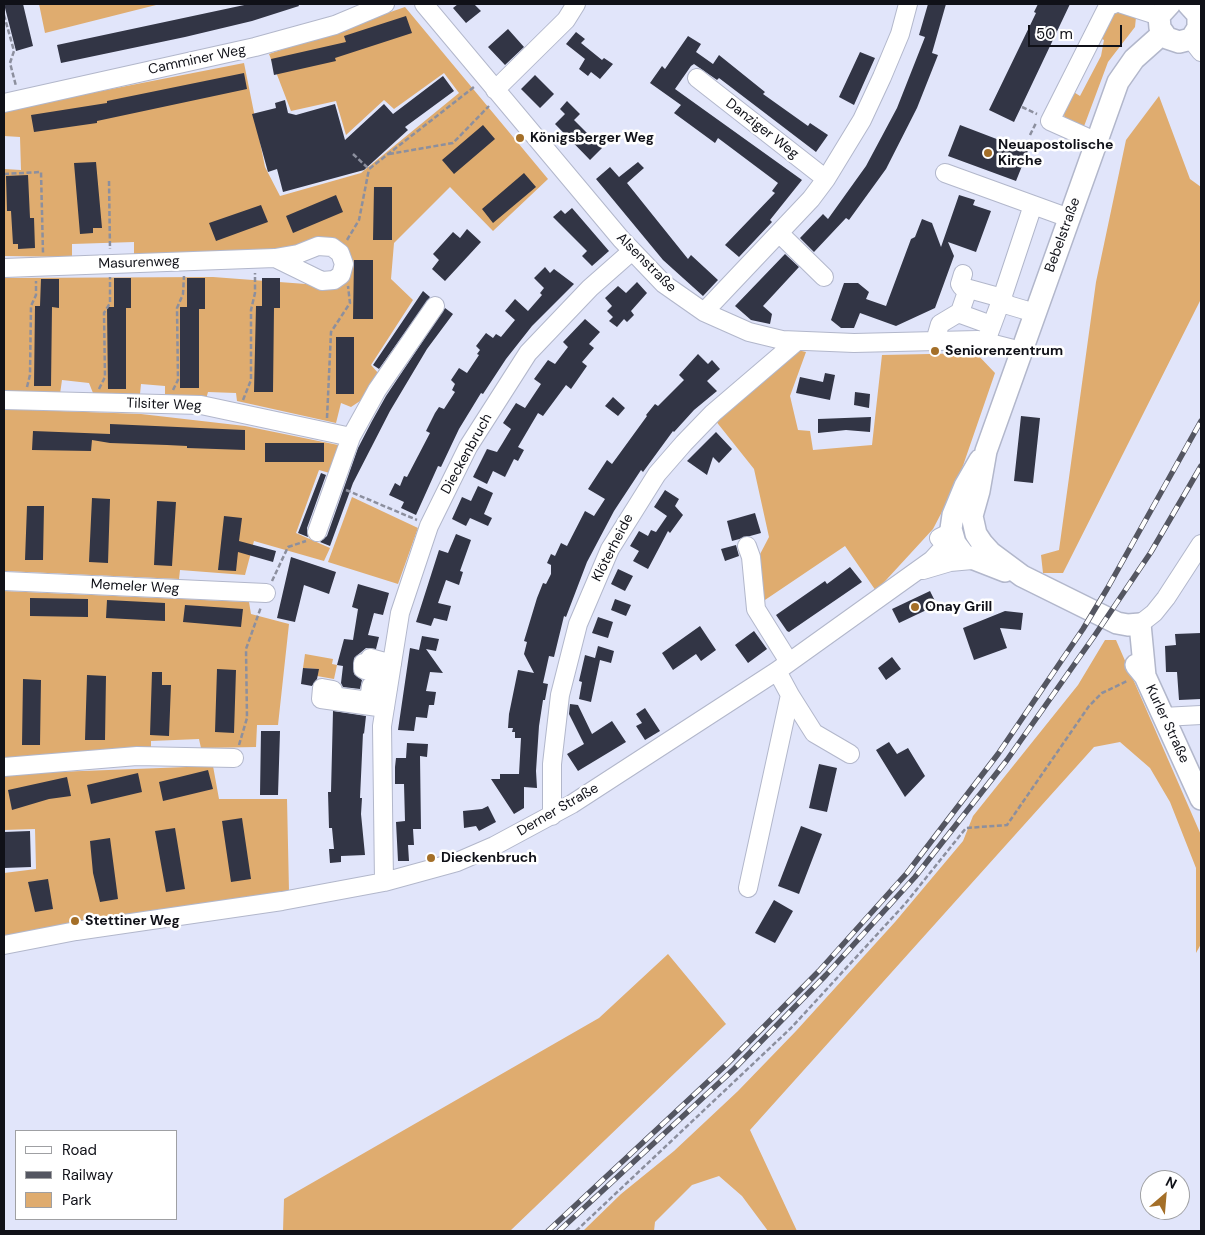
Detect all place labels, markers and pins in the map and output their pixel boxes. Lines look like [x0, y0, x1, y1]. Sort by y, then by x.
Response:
place label: Königsberger Weg [530, 130, 654, 146]
marker: Königsberger Weg [514, 132, 526, 144]
place label: Neuapostolische Kirche [998, 137, 1113, 170]
marker: Neuapostolische Kirche [982, 147, 994, 159]
place label: Seniorenzentrum [945, 343, 1063, 359]
marker: Seniorenzentrum [929, 345, 941, 357]
place label: Onay Grill [925, 599, 992, 615]
marker: Onay Grill [909, 601, 921, 613]
place label: Dieckenbruch [441, 850, 537, 866]
marker: Dieckenbruch [425, 852, 437, 864]
place label: Stettiner Weg [85, 913, 180, 929]
marker: Stettiner Weg [69, 915, 81, 927]

